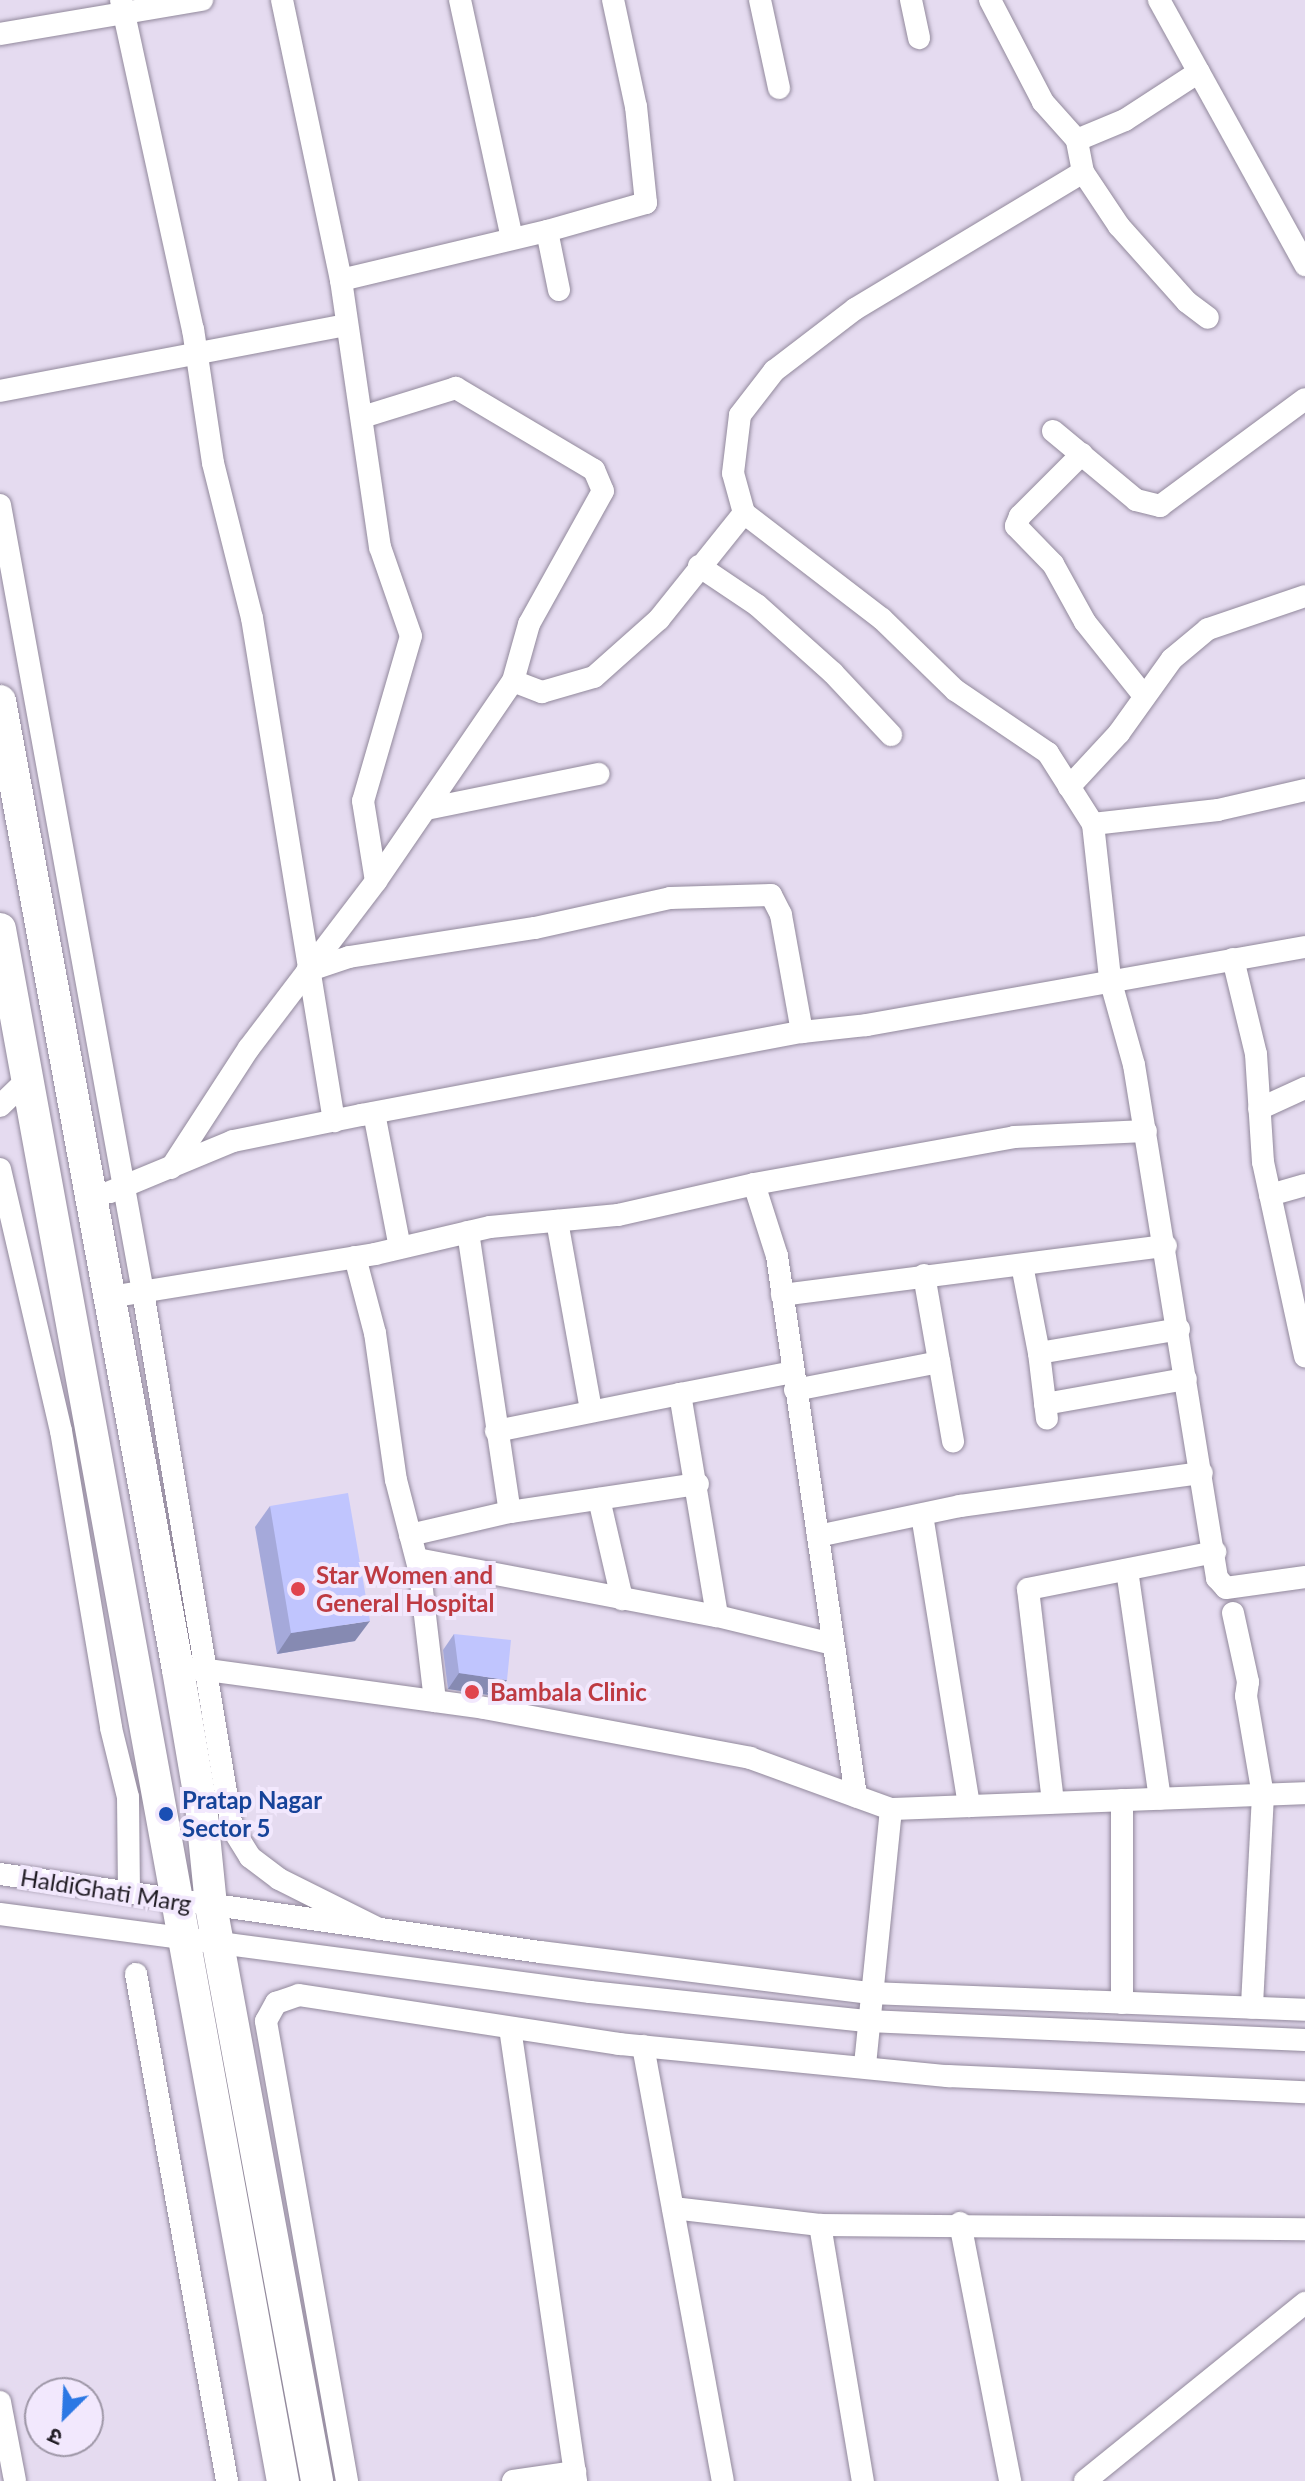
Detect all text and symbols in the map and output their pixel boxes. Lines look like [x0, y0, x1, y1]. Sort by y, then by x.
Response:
place label: Star Women and General Hospital [316, 1561, 494, 1617]
marker: Star Women and General Hospital [287, 1578, 309, 1600]
place label: Bambala Clinic [490, 1678, 647, 1706]
marker: Bambala Clinic [461, 1681, 483, 1703]
place label: Pratap Nagar Sector 5 [182, 1786, 322, 1842]
marker: Pratap Nagar Sector 5 [157, 1805, 175, 1823]
street label: HaldiGhati Marg [18, 1862, 194, 1918]
north arrow [24, 2377, 104, 2457]
text: उ [43, 2423, 66, 2453]

